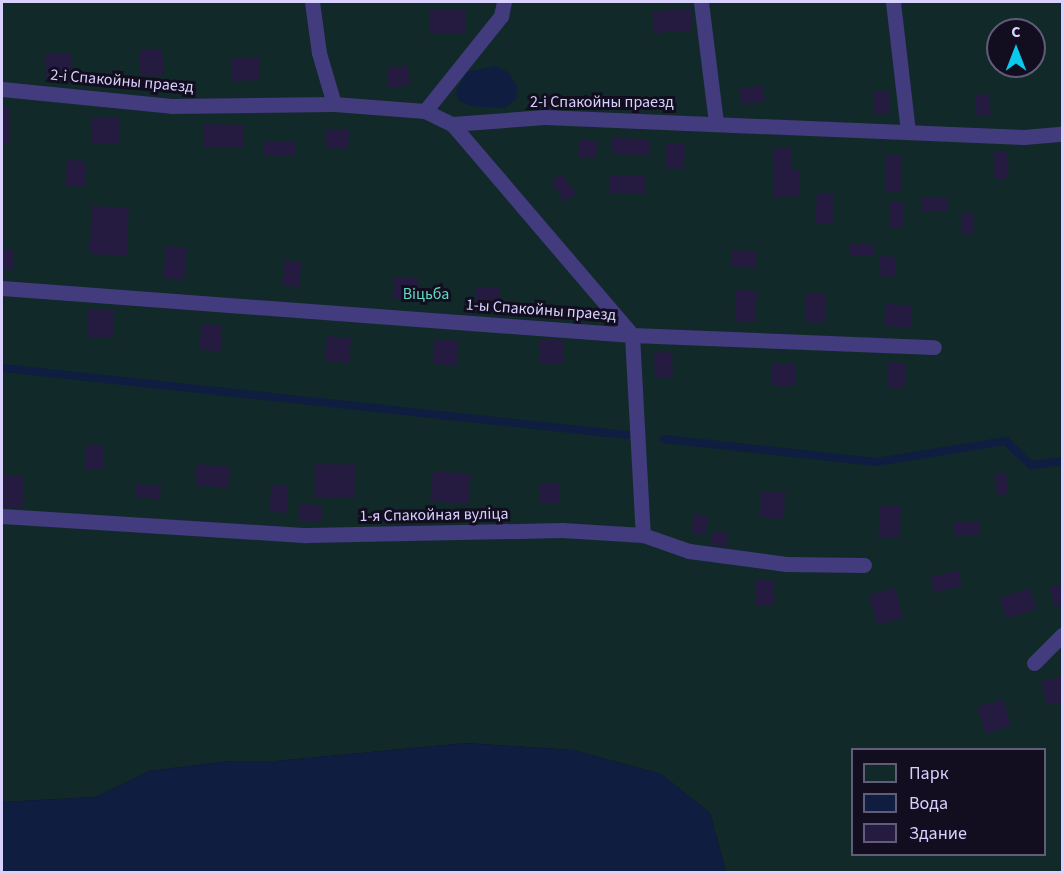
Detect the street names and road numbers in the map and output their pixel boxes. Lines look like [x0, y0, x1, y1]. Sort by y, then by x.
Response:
street label: 2-і Спакойны праезд [50, 65, 194, 97]
street label: 2-і Спакойны праезд [530, 92, 674, 112]
street label: 1-ы Спакойны праезд [465, 295, 617, 325]
street label: 1-я Спакойная вуліца [359, 504, 509, 526]

